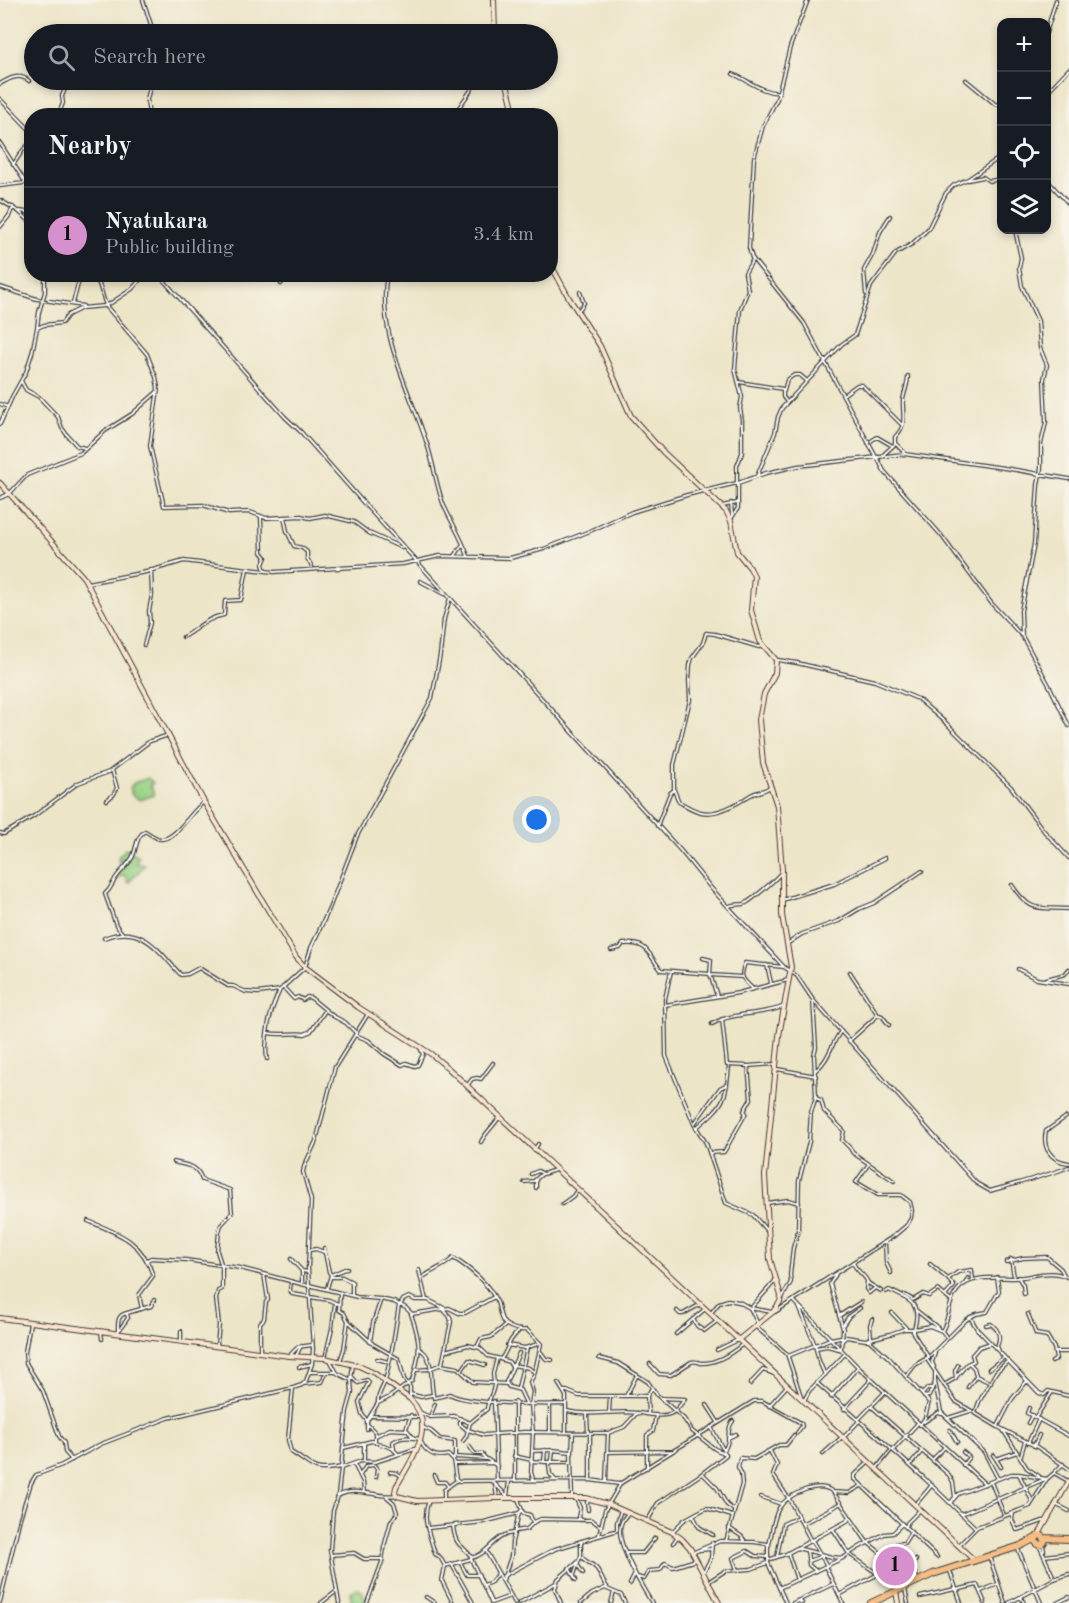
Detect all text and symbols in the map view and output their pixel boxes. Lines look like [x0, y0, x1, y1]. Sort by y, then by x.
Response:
map controls [997, 18, 1051, 234]
button: + [997, 18, 1051, 72]
search box [24, 24, 558, 90]
icon: search [45, 41, 78, 74]
text: Search here [93, 46, 206, 68]
button: − [997, 72, 1051, 126]
button: locate [997, 126, 1051, 180]
text: Nearby [48, 134, 132, 160]
button: layers [997, 180, 1051, 234]
text: Nyatukara [105, 211, 208, 233]
text: 1 [62, 225, 73, 245]
text: 3.4 km [473, 225, 534, 245]
text: Public building [105, 238, 234, 258]
your location [522, 805, 551, 834]
pin: 1 [876, 1544, 914, 1588]

